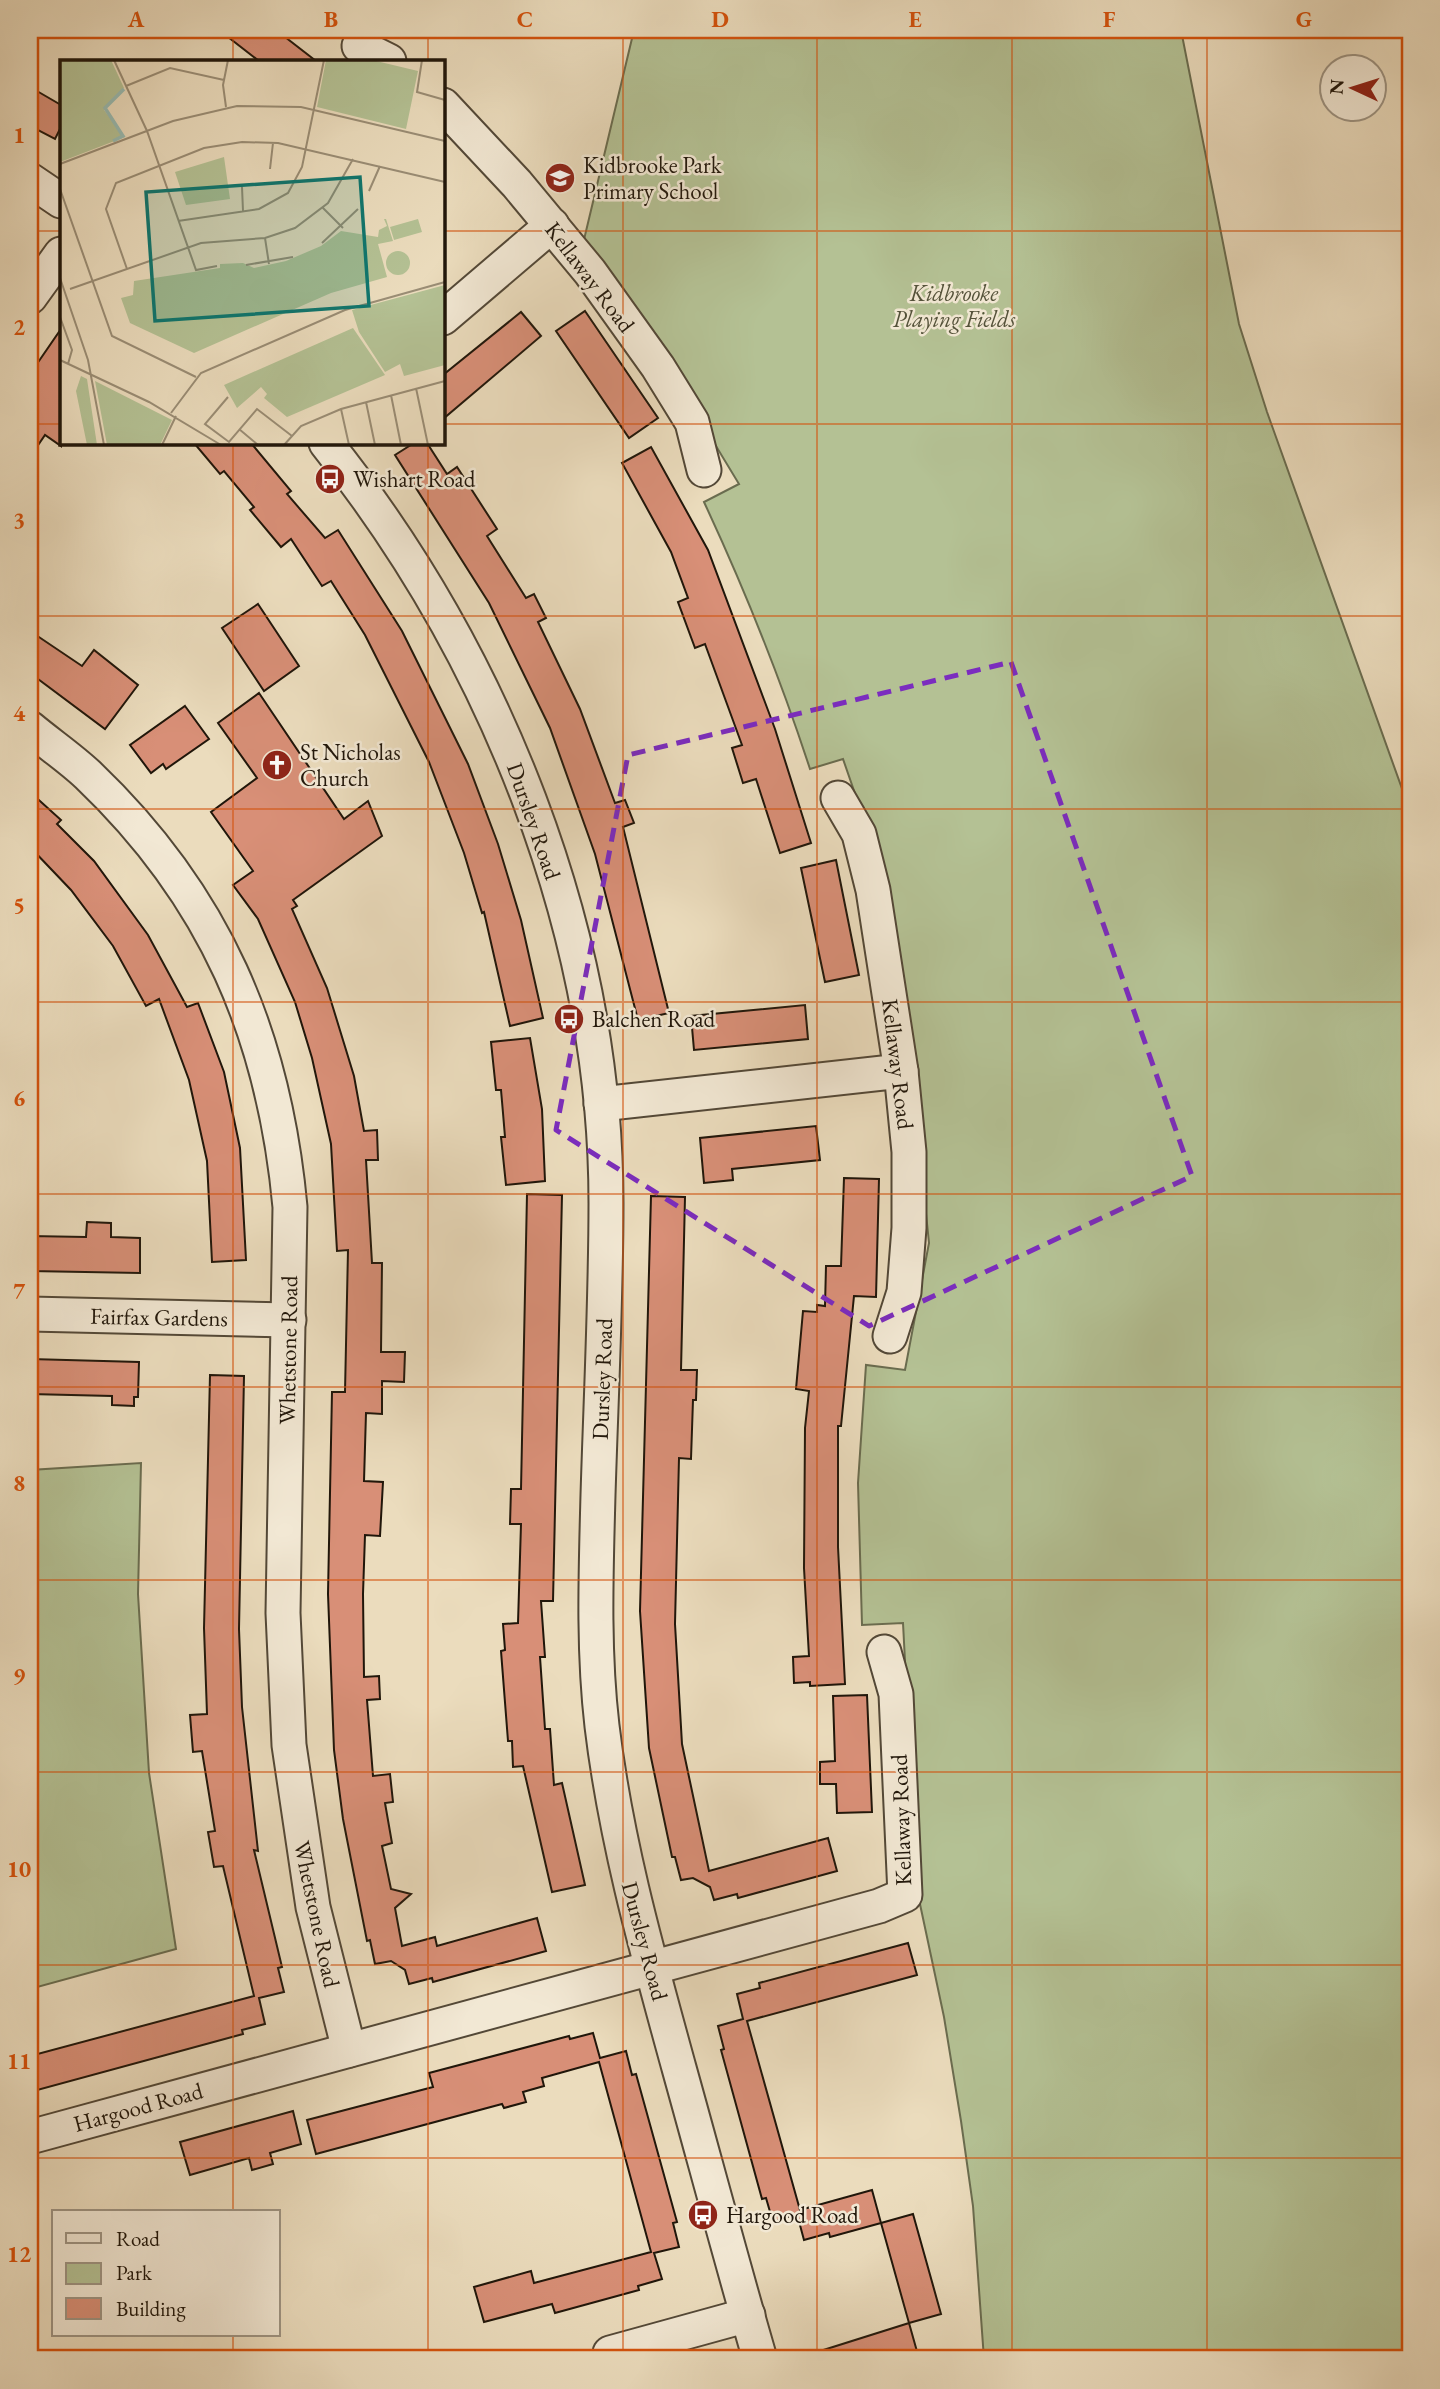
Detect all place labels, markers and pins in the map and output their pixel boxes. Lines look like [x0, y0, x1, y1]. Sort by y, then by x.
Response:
place label: Kidbrooke Park Primary School [583, 150, 723, 206]
school or university icon: Kidbrooke Park Primary School [543, 161, 577, 195]
bus stop icon: Wishart Road [313, 462, 347, 496]
place label: Wishart Road [353, 464, 476, 494]
place label: St Nicholas Church [300, 737, 401, 793]
church icon: St Nicholas Church [260, 748, 294, 782]
bus stop icon: Balchen Road [552, 1002, 586, 1036]
place label: Balchen Road [592, 1004, 716, 1034]
bus stop icon: Hargood Road [686, 2198, 720, 2232]
place label: Hargood Road [726, 2200, 859, 2230]

